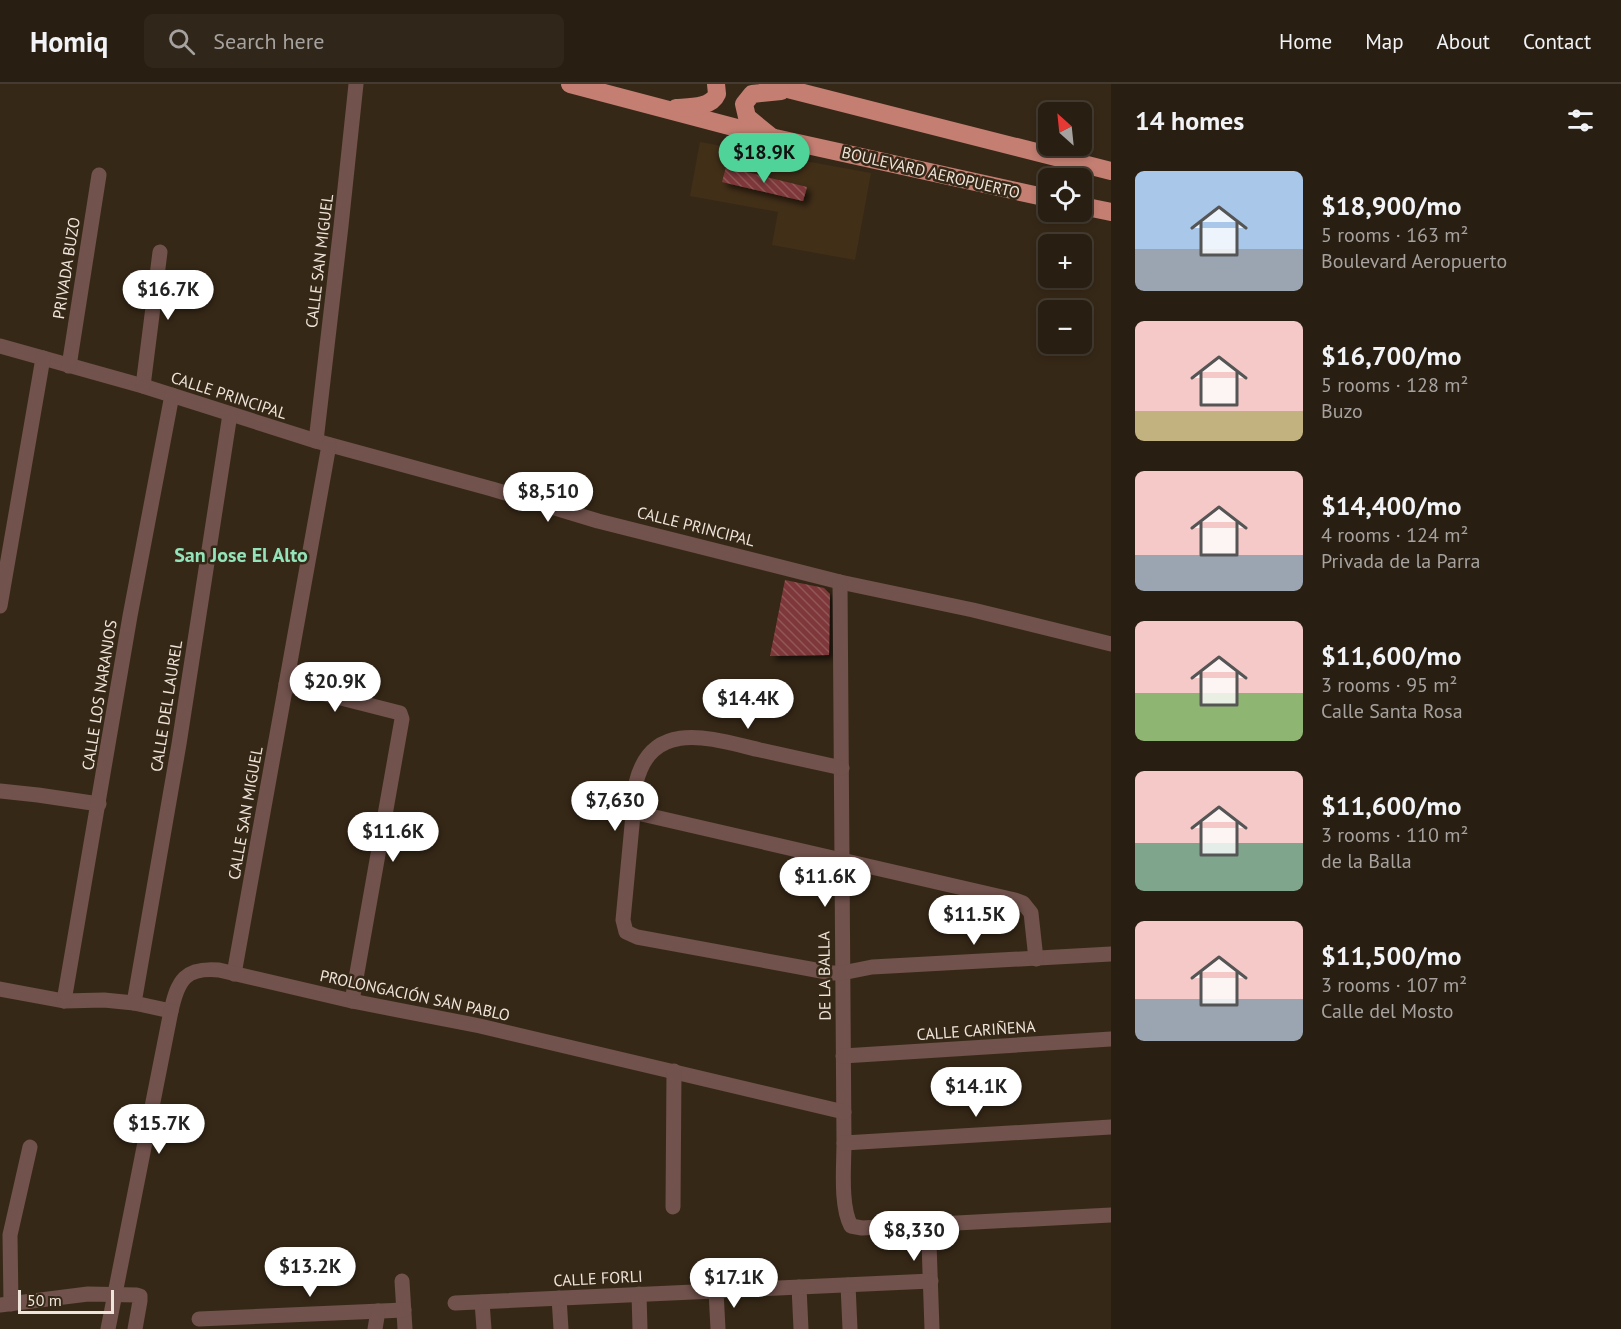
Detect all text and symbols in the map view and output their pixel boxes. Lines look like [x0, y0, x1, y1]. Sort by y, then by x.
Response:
search box [144, 14, 564, 68]
text: Homiq [30, 23, 108, 60]
icon: search [165, 25, 198, 58]
text: Search here [213, 27, 324, 55]
text: Home [1279, 28, 1332, 55]
text: Map [1365, 28, 1404, 55]
text: About [1437, 28, 1490, 55]
text: Contact [1523, 28, 1591, 55]
north arrow [1038, 102, 1092, 156]
map controls [1038, 102, 1092, 354]
text: 14 homes [1135, 104, 1244, 137]
icon: filters [1564, 104, 1597, 137]
pin: $18.9K [715, 133, 813, 184]
text: $18.9K [733, 139, 795, 165]
street label: BOULEVARD AEROPUERTO [840, 142, 1022, 202]
button: locate [1038, 168, 1092, 222]
text: $18,900/mo [1321, 189, 1462, 222]
street label: CALLE SAN MIGUEL [301, 193, 337, 329]
icon: home [1183, 195, 1255, 267]
street label: PRIVADA BUZO [48, 216, 84, 320]
text: 5 rooms · 163 m² [1321, 222, 1468, 248]
button: + [1038, 234, 1092, 288]
text: Boulevard Aeropuerto [1321, 248, 1507, 274]
pin: $16.7K [119, 270, 217, 321]
text: $16.7K [137, 276, 199, 302]
button: − [1038, 300, 1092, 354]
text: $16,700/mo [1321, 339, 1462, 372]
icon: home [1183, 345, 1255, 417]
street label: CALLE PRINCIPAL [169, 367, 289, 423]
text: 5 rooms · 128 m² [1321, 372, 1468, 398]
text: Buzo [1321, 398, 1363, 424]
pin: $8,510 [499, 472, 597, 523]
text: $8,510 [517, 478, 579, 504]
text: $14,400/mo [1321, 489, 1462, 522]
icon: home [1183, 495, 1255, 567]
street label: CALLE PRINCIPAL [635, 502, 757, 550]
text: 4 rooms · 124 m² [1321, 522, 1468, 548]
district label: San Jose El Alto [174, 542, 308, 568]
text: Privada de la Parra [1321, 548, 1481, 574]
street label: CALLE LOS NARANJOS [77, 618, 121, 772]
street label: CALLE DEL LAUREL [146, 639, 186, 773]
text: $11,600/mo [1321, 639, 1462, 672]
icon: home [1183, 645, 1255, 717]
pin: $20.9K [286, 662, 384, 713]
text: $20.9K [304, 668, 366, 694]
text: 3 rooms · 95 m² [1321, 672, 1457, 698]
pin: $14.4K [699, 679, 797, 730]
text: $14.4K [717, 685, 779, 711]
text: Calle Santa Rosa [1321, 698, 1463, 724]
street label: CALLE SAN MIGUEL [223, 745, 267, 881]
pin: $7,630 [566, 781, 664, 832]
text: $7,630 [585, 787, 645, 813]
text: $11,600/mo [1321, 789, 1462, 822]
icon: home [1183, 795, 1255, 867]
pin: $11.6K [344, 812, 442, 863]
text: $11.6K [362, 818, 424, 844]
text: 3 rooms · 110 m² [1321, 822, 1468, 848]
text: de la Balla [1321, 848, 1412, 874]
pin: $11.6K [776, 857, 874, 908]
text: $11.6K [794, 863, 856, 889]
pin: $11.5K [925, 895, 1023, 946]
text: $11.5K [943, 901, 1005, 927]
street label: DE LA BALLA [813, 931, 835, 1021]
text: $11,500/mo [1321, 939, 1462, 972]
icon: home [1183, 945, 1255, 1017]
street label: PROLONGACIÓN SAN PABLO [318, 965, 512, 1025]
text: 3 rooms · 107 m² [1321, 972, 1467, 998]
text: Calle del Mosto [1321, 998, 1454, 1024]
street label: CALLE CARIÑENA [916, 1016, 1037, 1044]
pin: $14.1K [927, 1067, 1025, 1118]
text: $14.1K [945, 1073, 1007, 1099]
pin: $15.7K [110, 1104, 208, 1155]
text: $15.7K [128, 1110, 190, 1136]
pin: $8,330 [865, 1211, 963, 1262]
text: $8,330 [883, 1217, 945, 1243]
pin: $13.2K [261, 1247, 359, 1298]
text: $13.2K [279, 1253, 341, 1279]
pin: $17.1K [685, 1258, 783, 1309]
text: $17.1K [704, 1264, 764, 1290]
street label: CALLE FORLI [553, 1266, 643, 1290]
scale bar [18, 1287, 114, 1314]
text: 50 m [27, 1290, 62, 1310]

